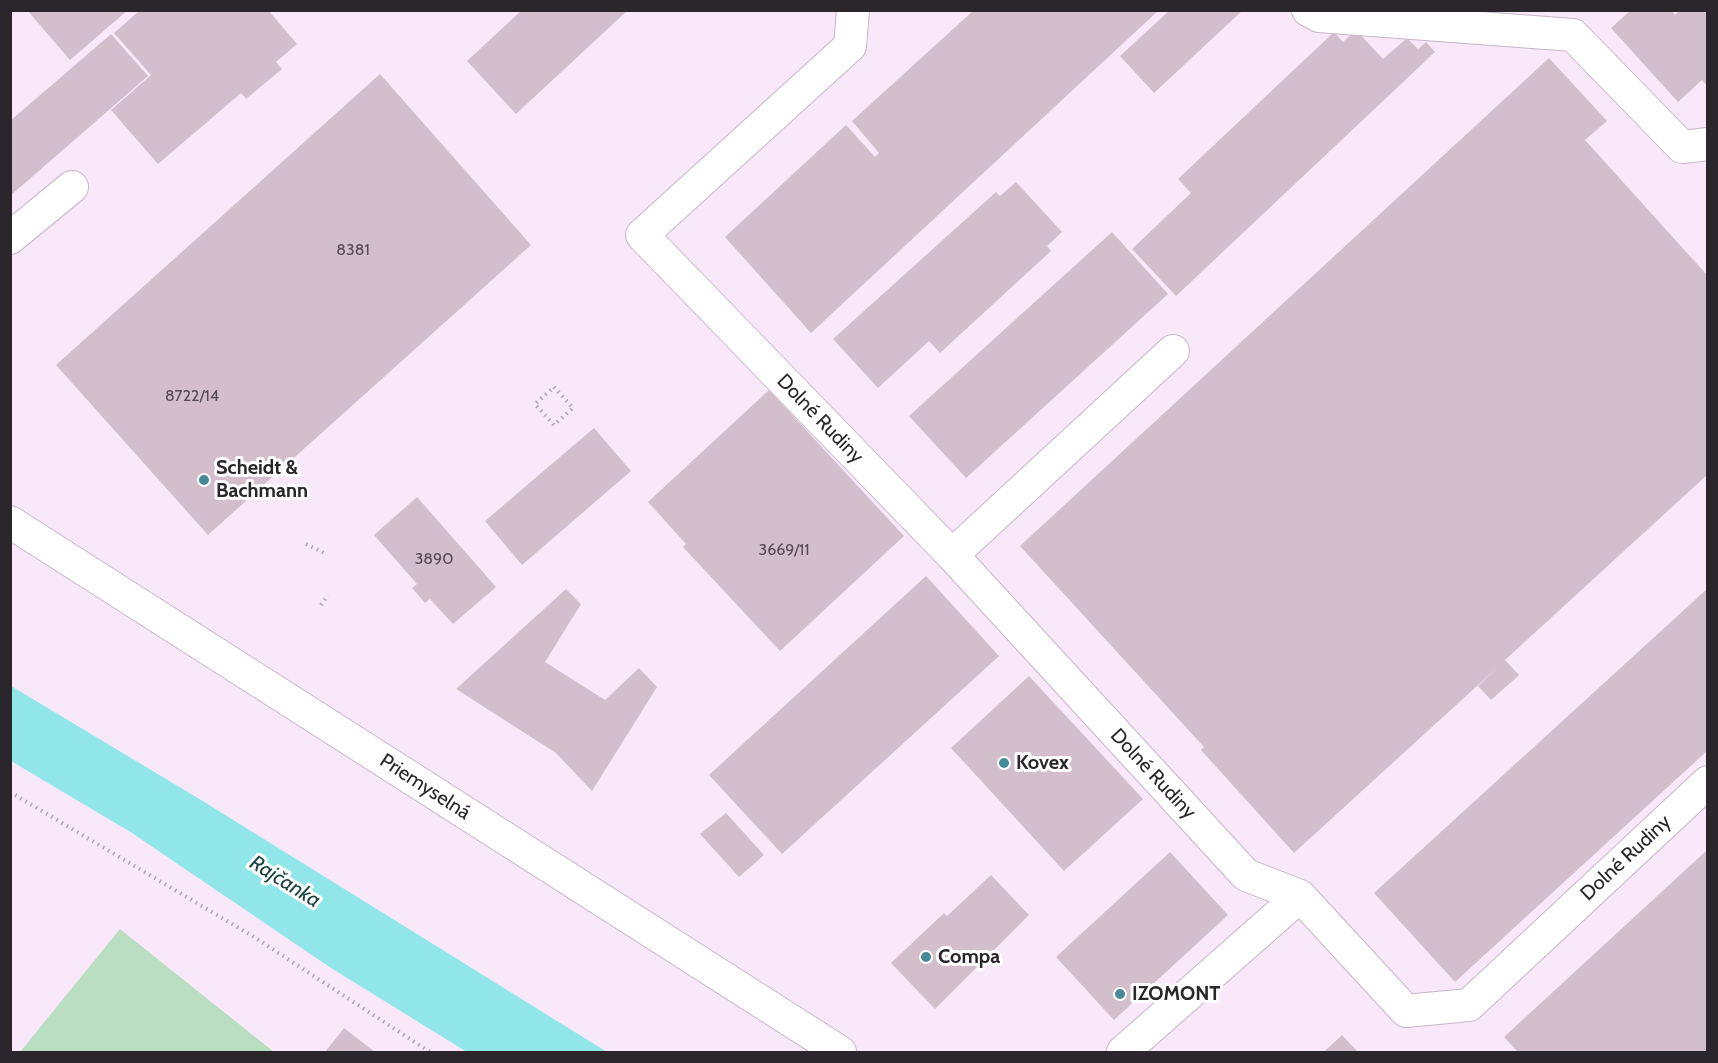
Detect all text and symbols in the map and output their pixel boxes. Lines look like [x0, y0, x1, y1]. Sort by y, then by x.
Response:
house number: 8381 [336, 240, 370, 260]
street label: Dolné Rudiny [772, 369, 868, 469]
house number: 8722/14 [165, 386, 219, 406]
place label: Scheidt & Bachmann [216, 456, 308, 503]
marker: Scheidt & Bachmann [197, 473, 211, 487]
house number: 3669/11 [758, 540, 810, 560]
house number: 3890 [415, 549, 453, 569]
street label: Dolné Rudiny [1105, 724, 1201, 824]
street label: Priemyselná [375, 749, 475, 825]
place label: Kovex [1016, 751, 1069, 775]
marker: Kovex [997, 756, 1011, 770]
street label: Dolné Rudiny [1576, 810, 1676, 906]
water label: Rajčanka [245, 850, 325, 914]
place label: Compa [938, 945, 1000, 969]
marker: Compa [919, 950, 933, 964]
place label: IZOMONT [1132, 982, 1220, 1006]
marker: IZOMONT [1113, 987, 1127, 1001]

